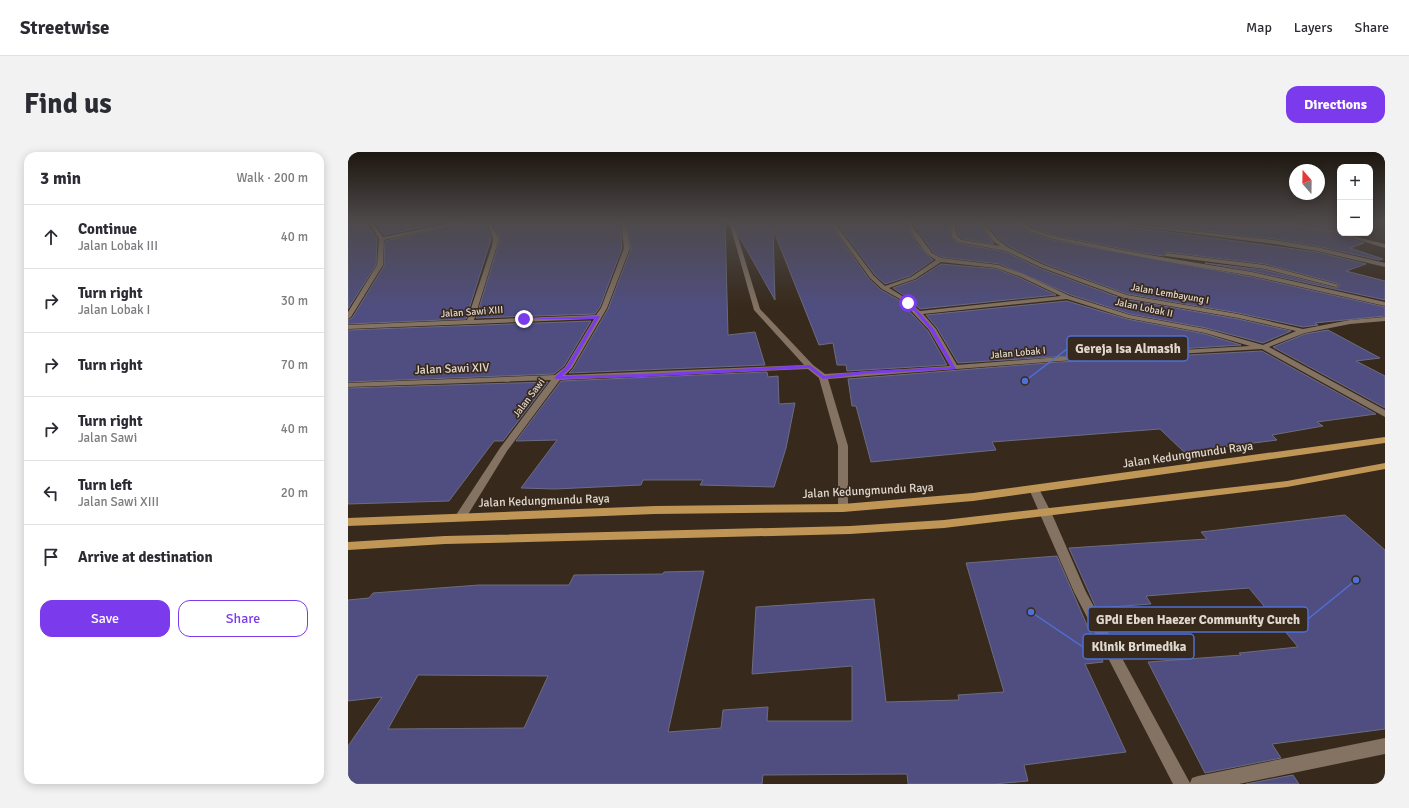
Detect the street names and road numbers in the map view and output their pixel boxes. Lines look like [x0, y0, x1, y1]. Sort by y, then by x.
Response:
street label: Jalan Lembayung I [1130, 281, 1210, 307]
street label: Jalan Lobak II [1114, 296, 1174, 320]
street label: Jalan Sawi XIII [440, 304, 504, 320]
street label: Jalan Lobak I [990, 345, 1046, 361]
street label: Jalan Sawi XIV [414, 360, 490, 378]
street label: Jalan Sawi [511, 376, 547, 420]
street label: Jalan Kedungmundu Raya [1122, 438, 1254, 472]
street label: Jalan Kedungmundu Raya [802, 480, 934, 502]
street label: Jalan Kedungmundu Raya [478, 491, 610, 511]

